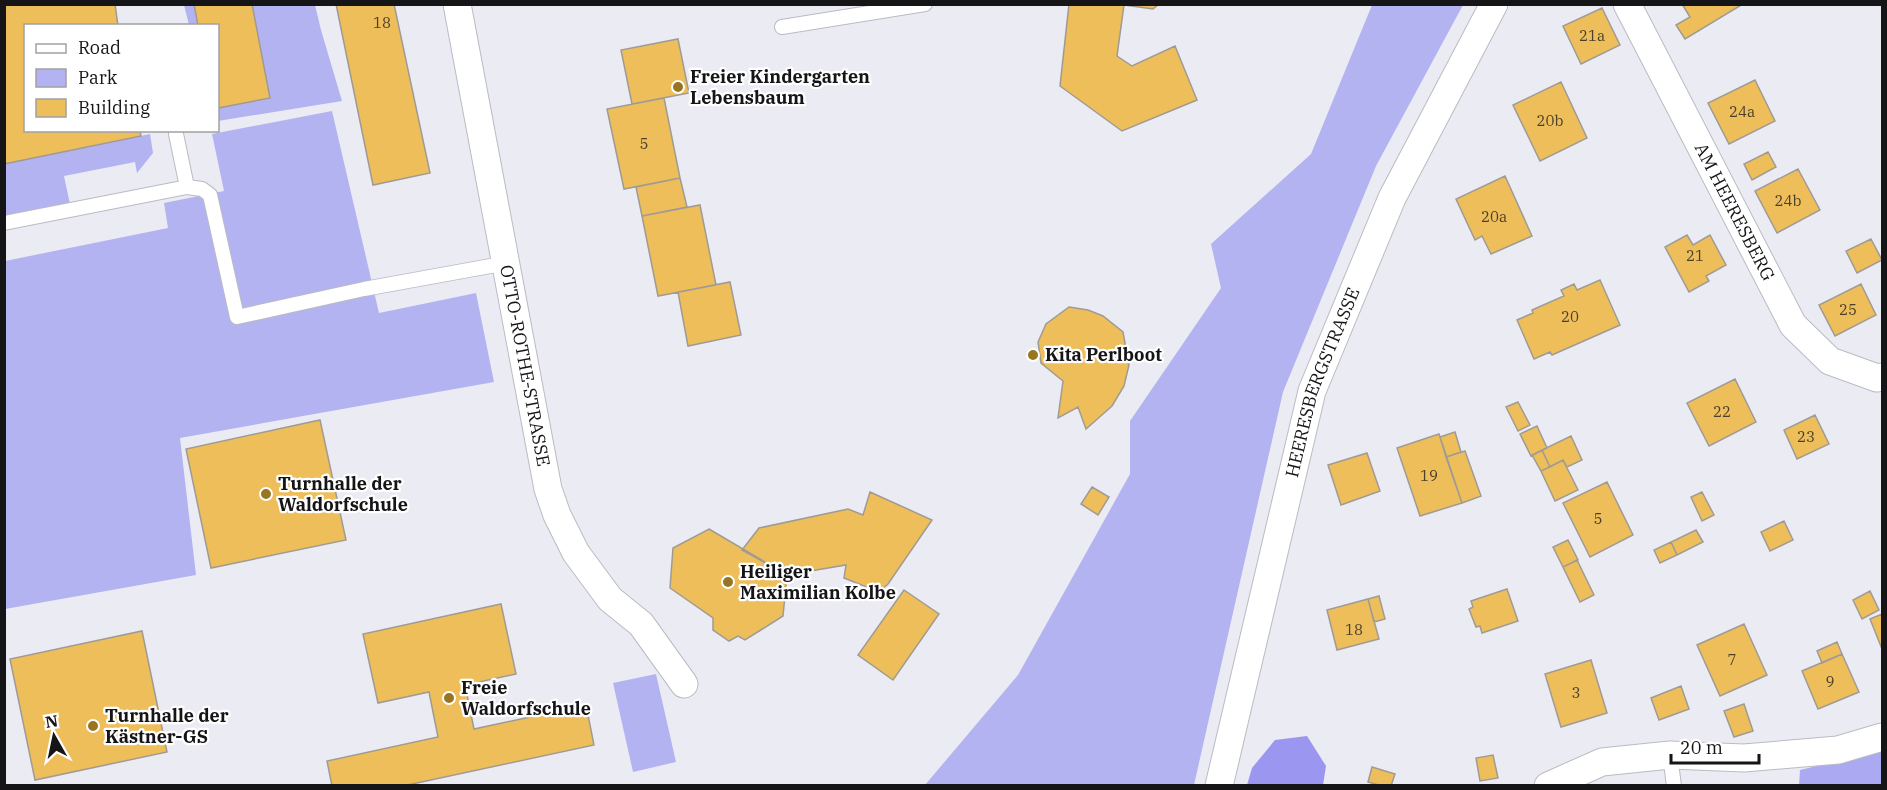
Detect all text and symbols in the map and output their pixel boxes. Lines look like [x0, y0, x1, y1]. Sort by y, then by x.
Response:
house number: 18 [373, 13, 391, 32]
legend [24, 24, 219, 132]
house number: 21a [1579, 26, 1605, 45]
text: Road [78, 36, 121, 59]
place label: Freier Kindergarten Lebensbaum [690, 65, 870, 109]
text: Park [78, 66, 118, 89]
marker: Freier Kindergarten Lebensbaum [671, 80, 685, 94]
text: Building [78, 96, 150, 119]
house number: 24a [1729, 102, 1755, 121]
house number: 20b [1537, 111, 1564, 130]
house number: 5 [639, 134, 649, 153]
street label: AM HEERESBERG [1690, 139, 1780, 285]
house number: 24b [1775, 191, 1802, 210]
house number: 20a [1481, 207, 1507, 226]
house number: 21 [1686, 246, 1704, 265]
street label: OTTO-ROTHE-STRASSE [495, 263, 556, 468]
street label: HEERESBERGSTRASSE [1280, 284, 1365, 480]
house number: 25 [1839, 300, 1857, 319]
house number: 20 [1561, 307, 1579, 326]
place label: Kita Perlboot [1045, 343, 1162, 366]
marker: Kita Perlboot [1026, 348, 1040, 362]
house number: 22 [1713, 402, 1731, 421]
house number: 23 [1797, 427, 1815, 446]
house number: 19 [1420, 466, 1438, 485]
place label: Turnhalle der Waldorfschule [278, 472, 408, 516]
marker: Turnhalle der Waldorfschule [259, 487, 273, 501]
house number: 5 [1593, 509, 1603, 528]
place label: Heiliger Maximilian Kolbe [740, 560, 896, 604]
marker: Heiliger Maximilian Kolbe [721, 575, 735, 589]
house number: 18 [1345, 620, 1363, 639]
house number: 7 [1727, 650, 1737, 669]
house number: 9 [1825, 672, 1835, 691]
place label: Freie Waldorfschule [461, 676, 591, 720]
house number: 3 [1571, 683, 1581, 702]
marker: Freie Waldorfschule [442, 691, 456, 705]
place label: Turnhalle der Kästner-GS [105, 704, 229, 748]
north arrow [24, 706, 84, 766]
text: N [44, 710, 59, 732]
marker: Turnhalle der Kästner-GS [86, 719, 100, 733]
scale bar [1671, 727, 1760, 765]
text: 20 m [1680, 736, 1723, 759]

